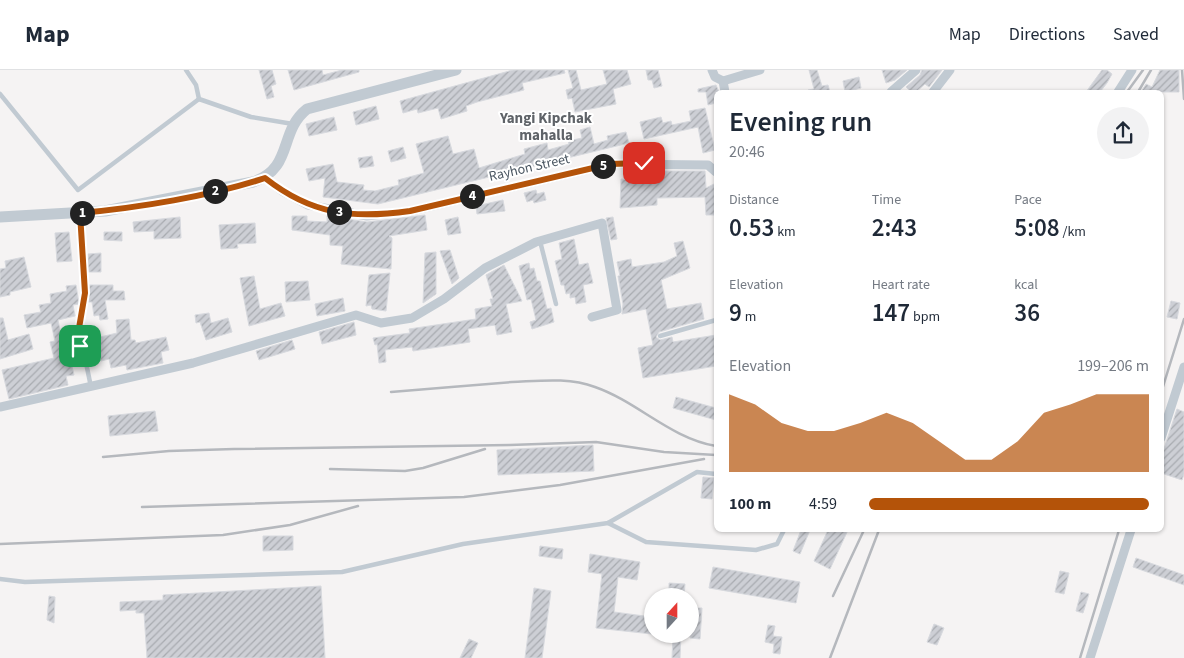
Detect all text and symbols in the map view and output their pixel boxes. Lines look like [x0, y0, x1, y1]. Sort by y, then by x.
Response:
text: Map [25, 17, 70, 52]
text: Map [949, 22, 981, 47]
text: Directions [1009, 22, 1085, 47]
text: Saved [1113, 22, 1159, 47]
text: Evening run [729, 102, 872, 142]
button: share [1097, 107, 1149, 159]
district label: Yangi Kipchak mahalla [499, 108, 593, 146]
text: 20:46 [729, 141, 765, 163]
pin [623, 142, 665, 184]
street label: Rayhon Street [487, 149, 572, 187]
icon: check [630, 149, 658, 177]
pin: 5 [590, 154, 616, 178]
text: 5 [600, 156, 607, 176]
pin: 2 [202, 178, 228, 204]
text: 2 [212, 181, 219, 201]
pin: 4 [460, 184, 484, 208]
text: 4 [469, 186, 476, 206]
text: Distance [729, 190, 779, 210]
text: Time [872, 190, 901, 210]
text: Pace [1014, 190, 1042, 210]
pin: 1 [70, 200, 94, 226]
pin: 3 [326, 200, 352, 224]
text: 3 [336, 202, 343, 222]
text: 1 [79, 203, 86, 223]
text: 0.53 [729, 210, 774, 246]
text: 2:43 [872, 210, 917, 246]
text: 5:08 [1014, 210, 1060, 246]
text: km [774, 222, 796, 242]
text: /km [1060, 222, 1086, 242]
text: Elevation [729, 275, 784, 295]
text: Heart rate [872, 275, 930, 295]
text: kcal [1014, 275, 1038, 295]
text: 9 [729, 295, 742, 331]
text: 147 [872, 295, 910, 331]
text: 36 [1014, 295, 1040, 331]
text: m [742, 307, 756, 327]
text: bpm [910, 307, 940, 327]
pin [59, 325, 101, 367]
icon: arrive [66, 332, 94, 360]
text: Elevation [729, 355, 791, 377]
text: 199–206 m [1077, 355, 1149, 377]
text: 100 m [729, 493, 771, 515]
text: 4:59 [809, 493, 837, 515]
north arrow [644, 588, 699, 642]
map controls [644, 588, 699, 643]

